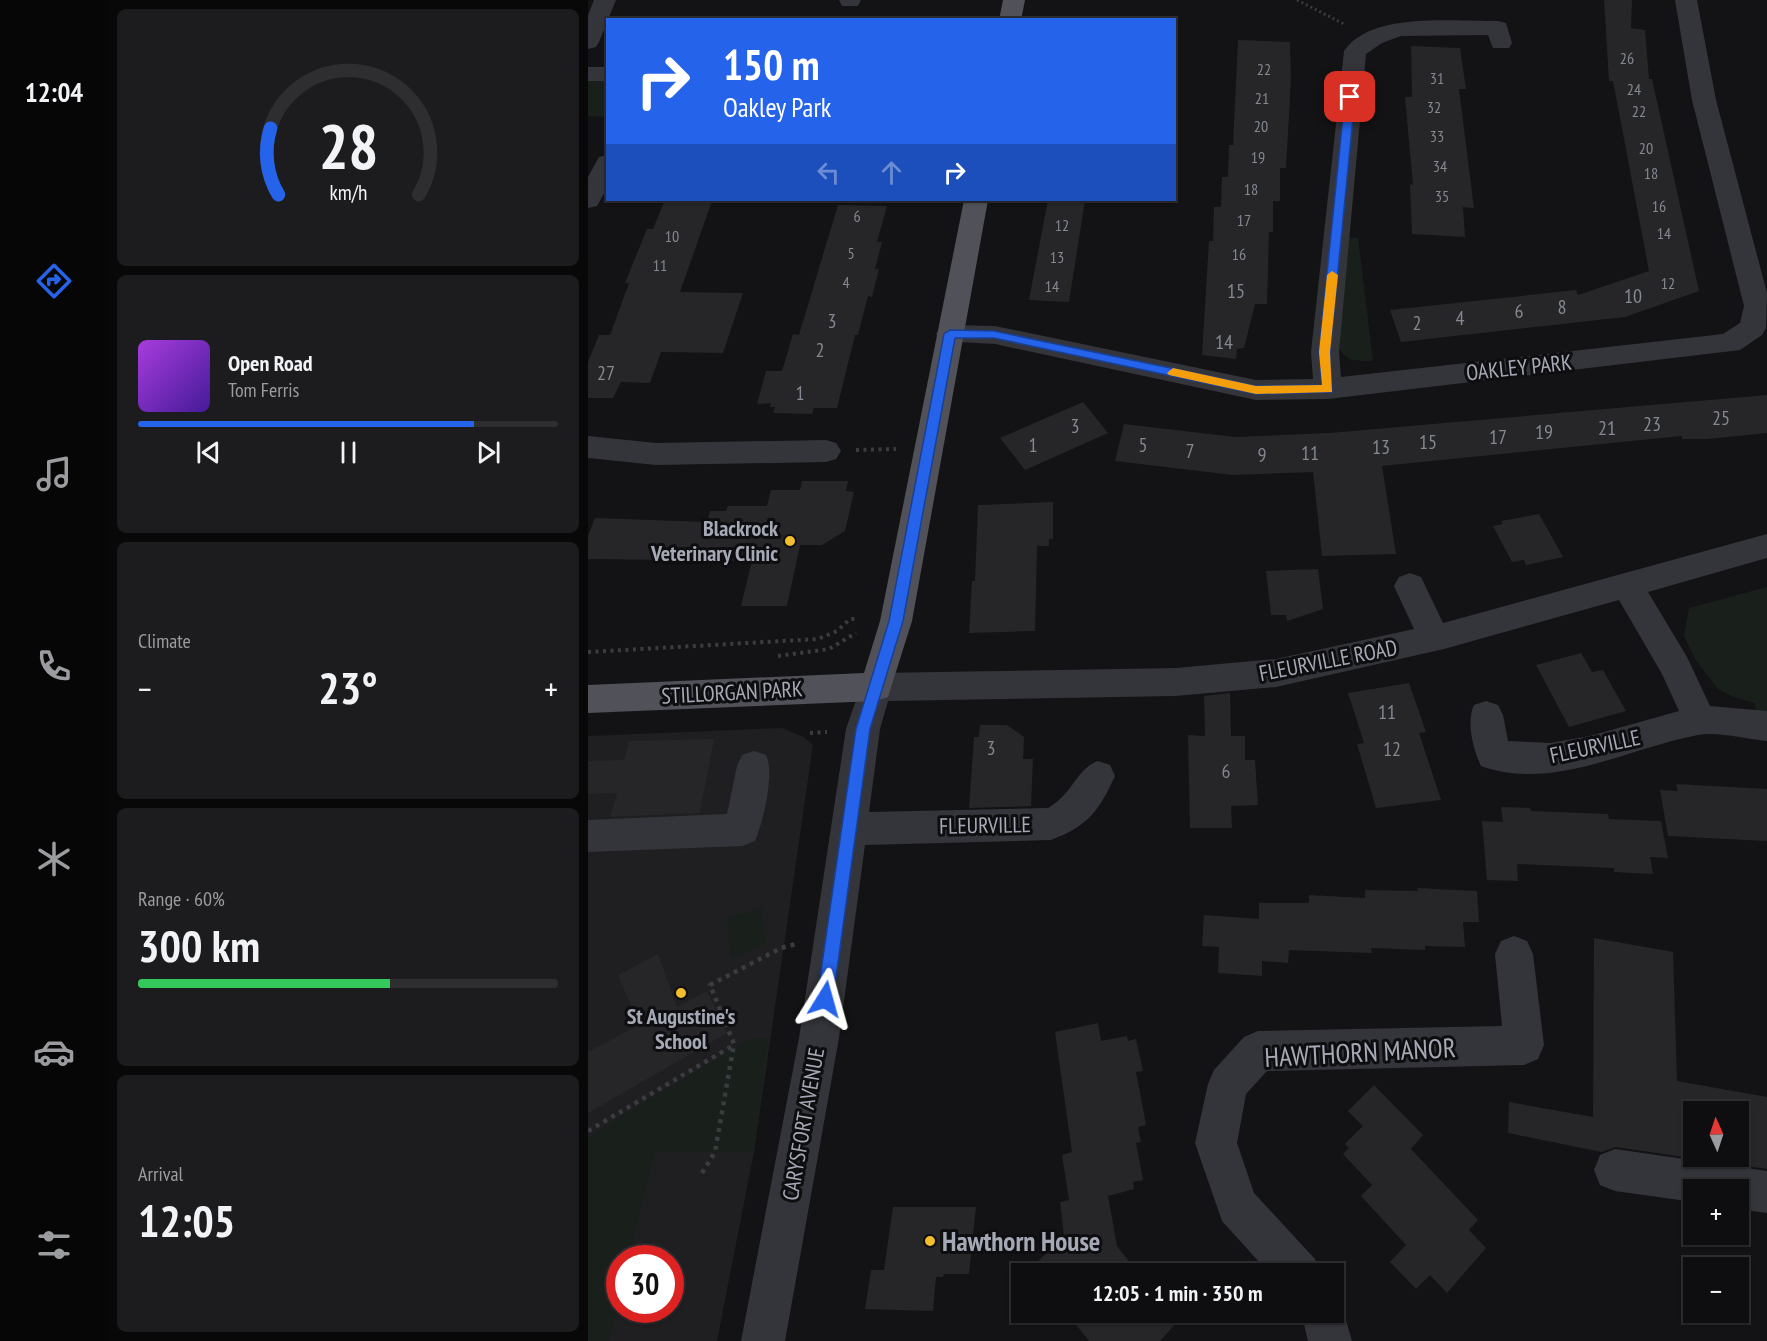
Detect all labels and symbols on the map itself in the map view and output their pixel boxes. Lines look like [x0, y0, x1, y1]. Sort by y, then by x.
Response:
house number: 26 [1620, 48, 1634, 68]
house number: 22 [1257, 59, 1271, 79]
house number: 31 [1430, 68, 1444, 88]
pin [1324, 71, 1375, 122]
house number: 24 [1627, 79, 1641, 99]
house number: 21 [1255, 88, 1269, 108]
house number: 32 [1427, 97, 1441, 117]
house number: 22 [1632, 101, 1646, 121]
house number: 20 [1254, 116, 1268, 136]
house number: 33 [1430, 126, 1444, 146]
house number: 20 [1639, 138, 1653, 158]
house number: 19 [1251, 147, 1265, 167]
house number: 34 [1433, 156, 1447, 176]
house number: 18 [1644, 163, 1658, 183]
house number: 18 [1244, 179, 1258, 199]
house number: 35 [1435, 186, 1449, 206]
house number: 16 [1652, 196, 1666, 216]
house number: 6 [853, 206, 861, 226]
house number: 17 [1237, 210, 1251, 230]
house number: 12 [1055, 215, 1069, 235]
house number: 14 [1657, 223, 1671, 243]
house number: 10 [665, 226, 679, 246]
house number: 5 [847, 243, 855, 263]
house number: 16 [1232, 244, 1246, 264]
house number: 13 [1050, 247, 1064, 267]
house number: 11 [653, 255, 667, 275]
house number: 4 [842, 272, 850, 292]
house number: 12 [1661, 273, 1675, 293]
house number: 14 [1045, 276, 1059, 296]
house number: 15 [1227, 278, 1245, 304]
house number: 10 [1624, 283, 1642, 309]
house number: 8 [1558, 294, 1567, 320]
house number: 6 [1515, 298, 1524, 324]
house number: 4 [1456, 305, 1465, 331]
house number: 3 [828, 308, 837, 334]
house number: 2 [1413, 310, 1422, 336]
house number: 14 [1215, 329, 1233, 355]
house number: 2 [816, 337, 825, 363]
street label: OAKLEY PARK [1465, 348, 1573, 386]
house number: 27 [597, 360, 615, 386]
house number: 1 [796, 380, 805, 406]
house number: 25 [1712, 405, 1730, 431]
house number: 23 [1643, 411, 1661, 437]
house number: 3 [1071, 413, 1080, 439]
house number: 21 [1598, 415, 1616, 441]
house number: 19 [1535, 419, 1553, 445]
house number: 17 [1489, 424, 1507, 450]
house number: 15 [1419, 429, 1437, 455]
house number: 1 [1029, 432, 1038, 458]
house number: 5 [1139, 432, 1148, 458]
house number: 13 [1372, 434, 1390, 460]
house number: 7 [1186, 438, 1195, 464]
house number: 11 [1301, 440, 1319, 466]
house number: 9 [1258, 442, 1267, 468]
place label: Blackrock Veterinary Clinic [650, 514, 779, 567]
marker: Blackrock Veterinary Clinic [783, 534, 797, 548]
street label: FLEURVILLE ROAD [1257, 633, 1399, 687]
street label: STILLORGAN PARK [661, 674, 804, 710]
house number: 11 [1378, 699, 1396, 725]
street label: FLEURVILLE [1547, 723, 1643, 769]
house number: 3 [987, 735, 996, 761]
house number: 12 [1383, 736, 1401, 762]
house number: 6 [1222, 758, 1231, 784]
street label: FLEURVILLE [939, 810, 1031, 840]
position arrow [793, 967, 857, 1031]
marker: St Augustine's School [674, 986, 688, 1000]
place label: St Augustine's School [627, 1002, 736, 1055]
street label: HAWTHORN MANOR [1264, 1030, 1456, 1074]
street label: CARYSFORT AVENUE [776, 1045, 830, 1203]
north arrow [1683, 1101, 1749, 1167]
place label: Hawthorn House [942, 1224, 1100, 1258]
marker: Hawthorn House [923, 1234, 937, 1248]
speed limit sign: 30 [606, 1245, 684, 1323]

